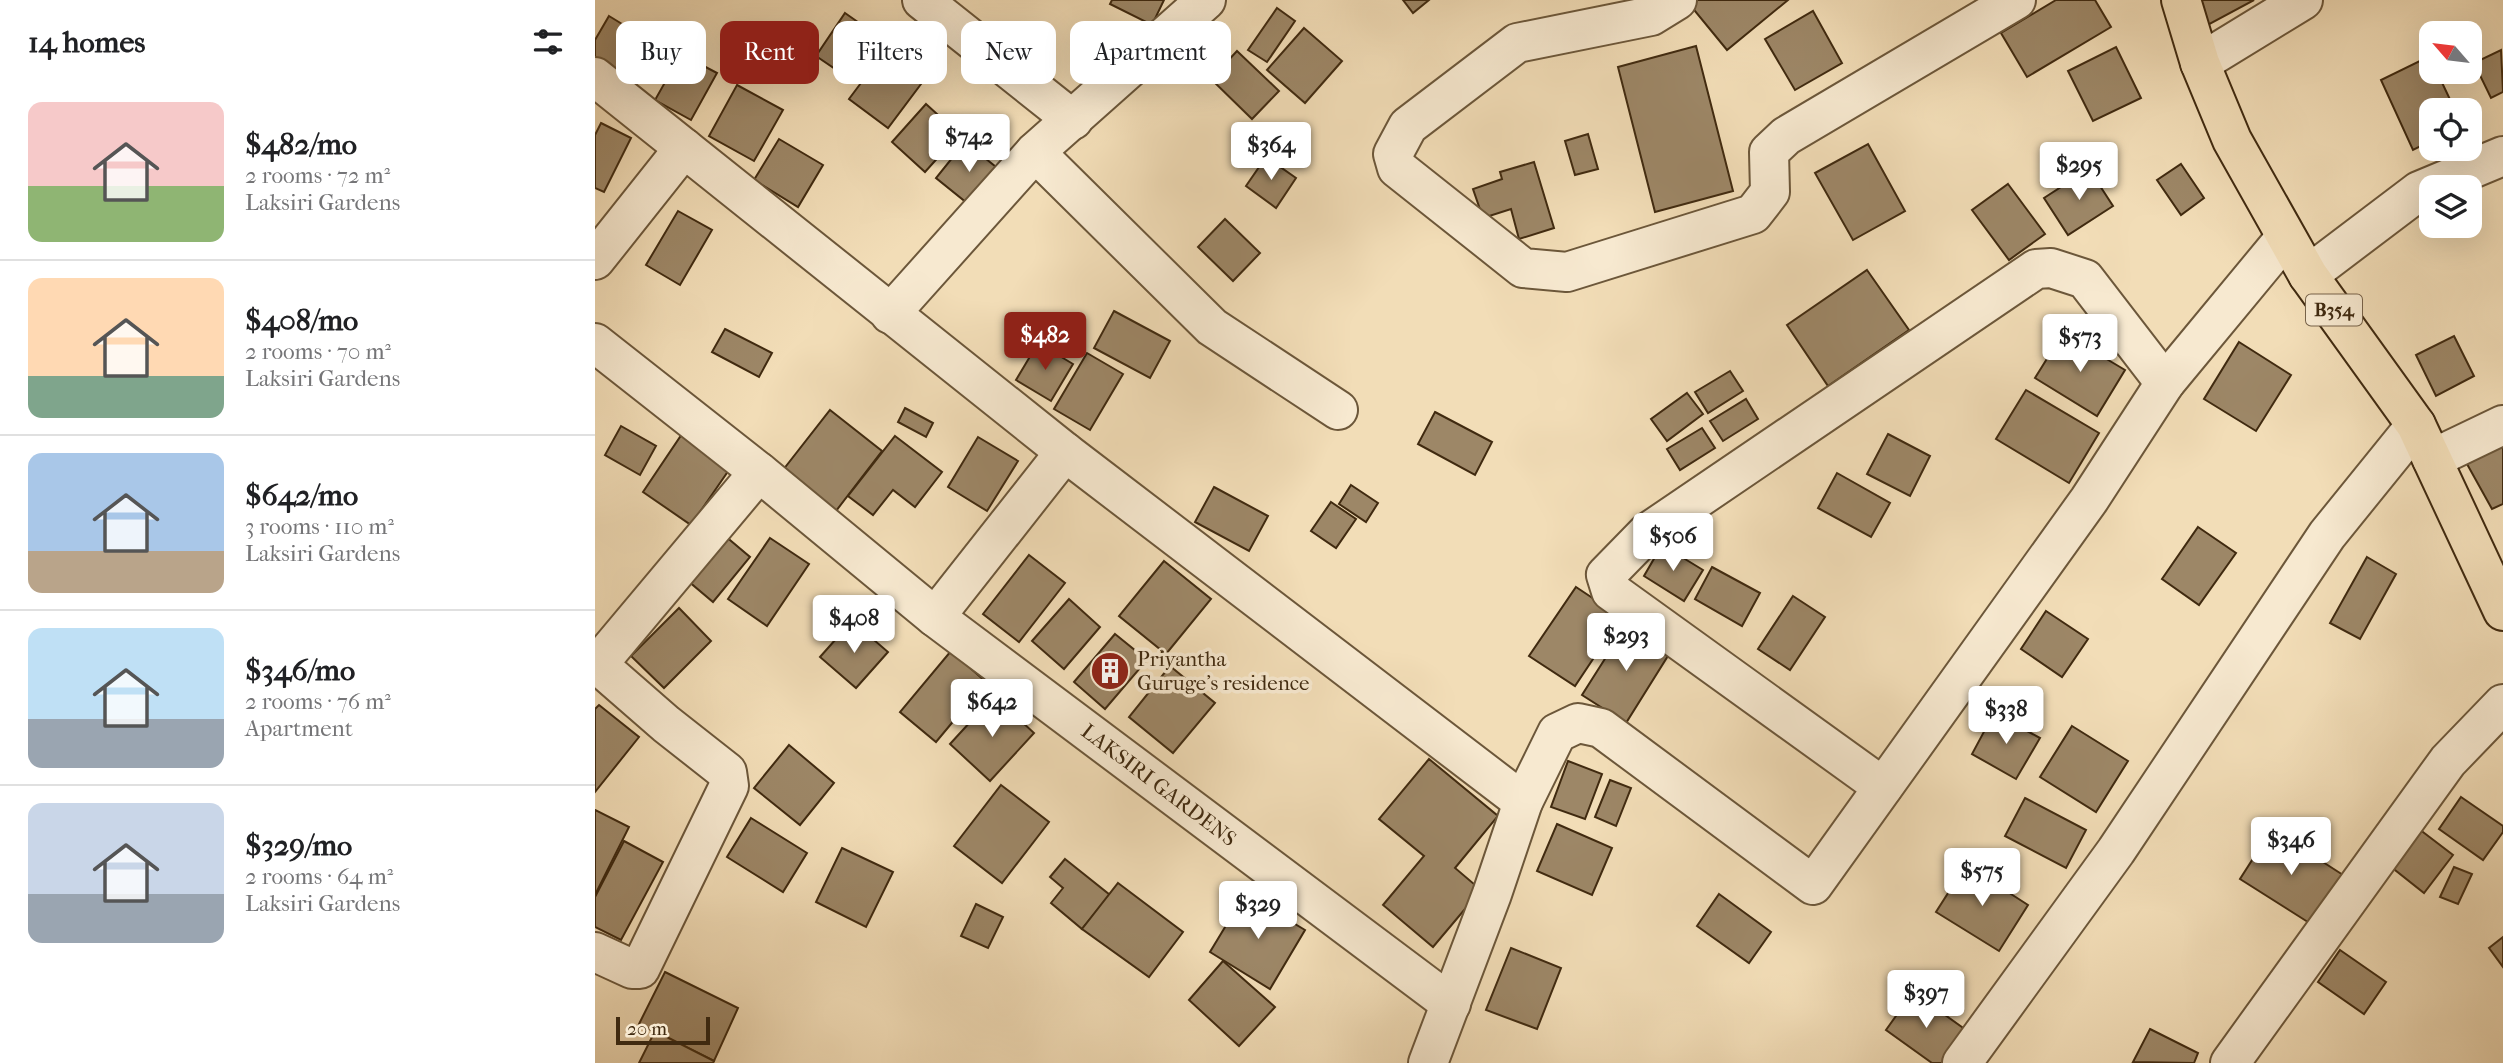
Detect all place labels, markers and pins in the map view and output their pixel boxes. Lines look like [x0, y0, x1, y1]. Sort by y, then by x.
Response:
pin: $742 [928, 114, 1010, 174]
pin: $364 [1230, 122, 1312, 182]
pin: $295 [2038, 142, 2120, 202]
pin: $482 [1004, 312, 1086, 372]
pin: $573 [2039, 314, 2121, 374]
pin: $506 [1632, 514, 1714, 573]
pin: $408 [813, 596, 895, 655]
pin: $293 [1585, 614, 1667, 673]
place label: Priyantha Guruge's residence [1137, 647, 1309, 695]
building icon: Priyantha Guruge's residence [1089, 650, 1131, 692]
pin: $642 [951, 680, 1033, 739]
pin: $338 [1965, 686, 2047, 746]
pin: $346 [2250, 818, 2332, 877]
pin: $575 [1941, 848, 2023, 908]
pin: $329 [1217, 881, 1299, 941]
pin: $397 [1885, 970, 1967, 1030]

